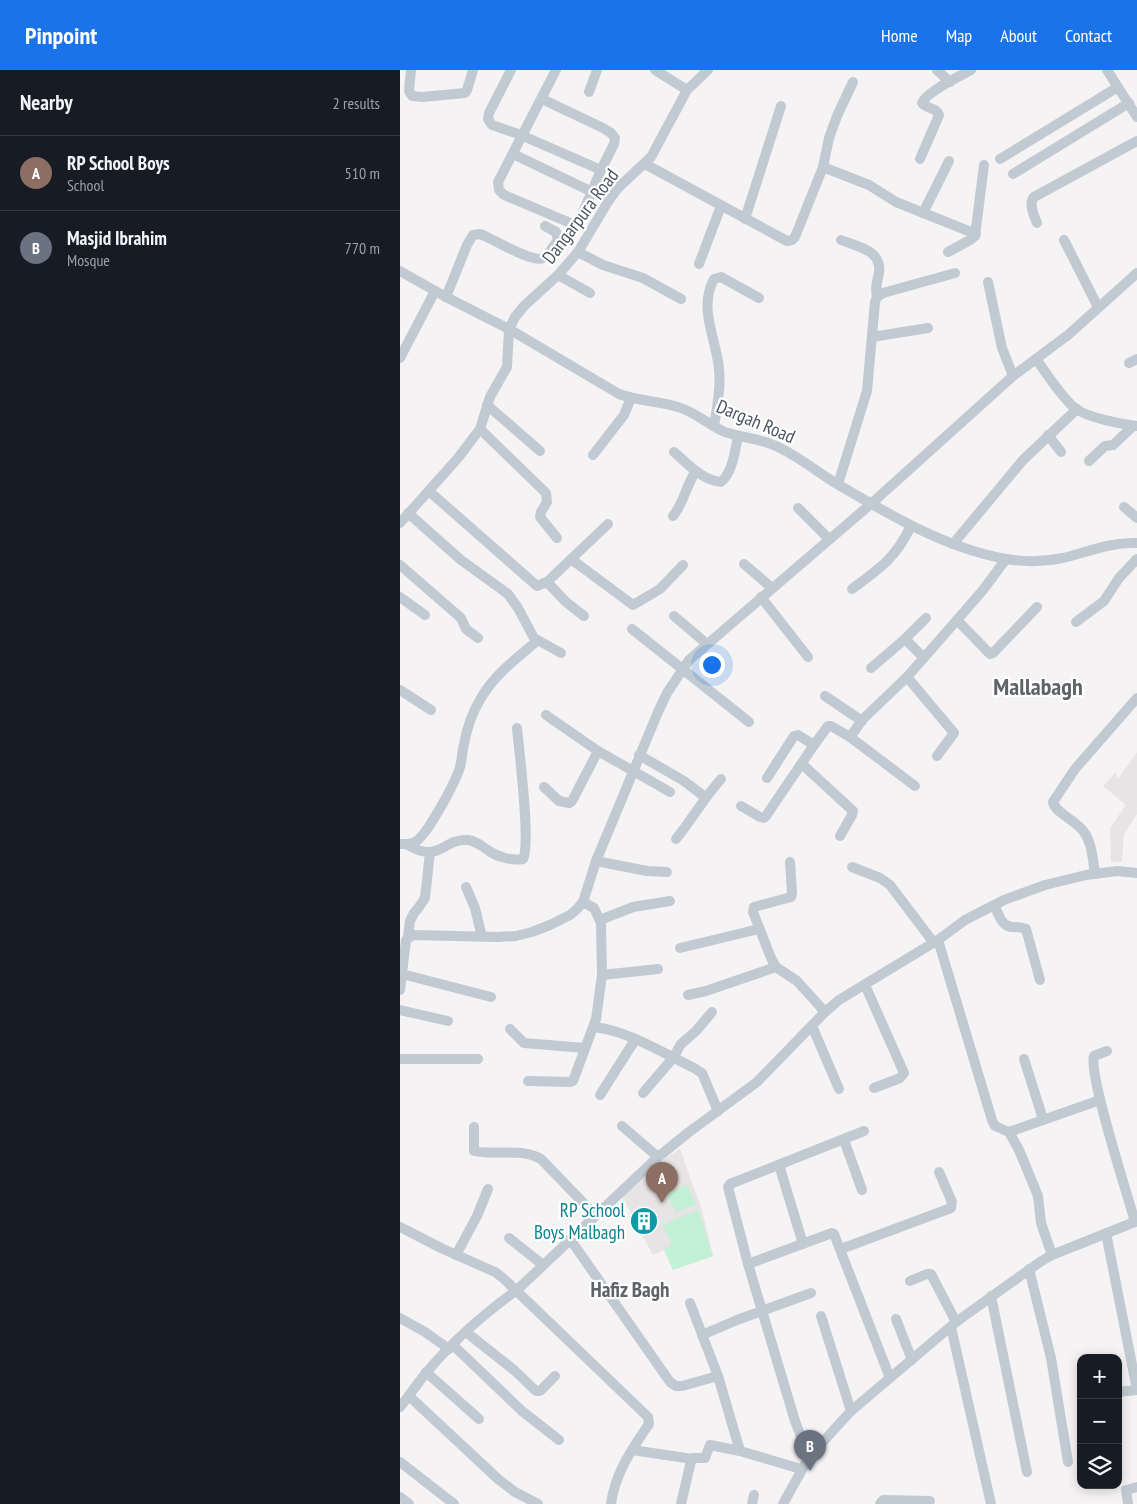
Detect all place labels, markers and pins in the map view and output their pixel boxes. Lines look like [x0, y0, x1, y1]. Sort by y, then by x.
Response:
pin: A [646, 1162, 678, 1203]
place label: RP School Boys Malbagh [534, 1198, 626, 1244]
building icon: RP School Boys Malbagh [629, 1206, 659, 1236]
pin: B [794, 1430, 826, 1471]

